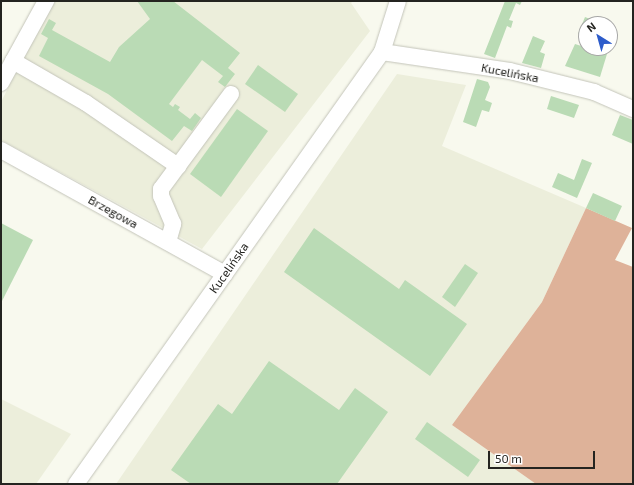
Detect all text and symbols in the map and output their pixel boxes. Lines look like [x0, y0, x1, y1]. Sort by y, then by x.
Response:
north arrow [578, 16, 618, 56]
text: N [584, 19, 598, 34]
street label: Kucelińska [480, 60, 540, 86]
street label: Brzegowa [86, 192, 140, 232]
street label: Kucelińska [206, 240, 252, 296]
scale bar [490, 443, 597, 469]
text: 50 m [495, 451, 522, 465]

